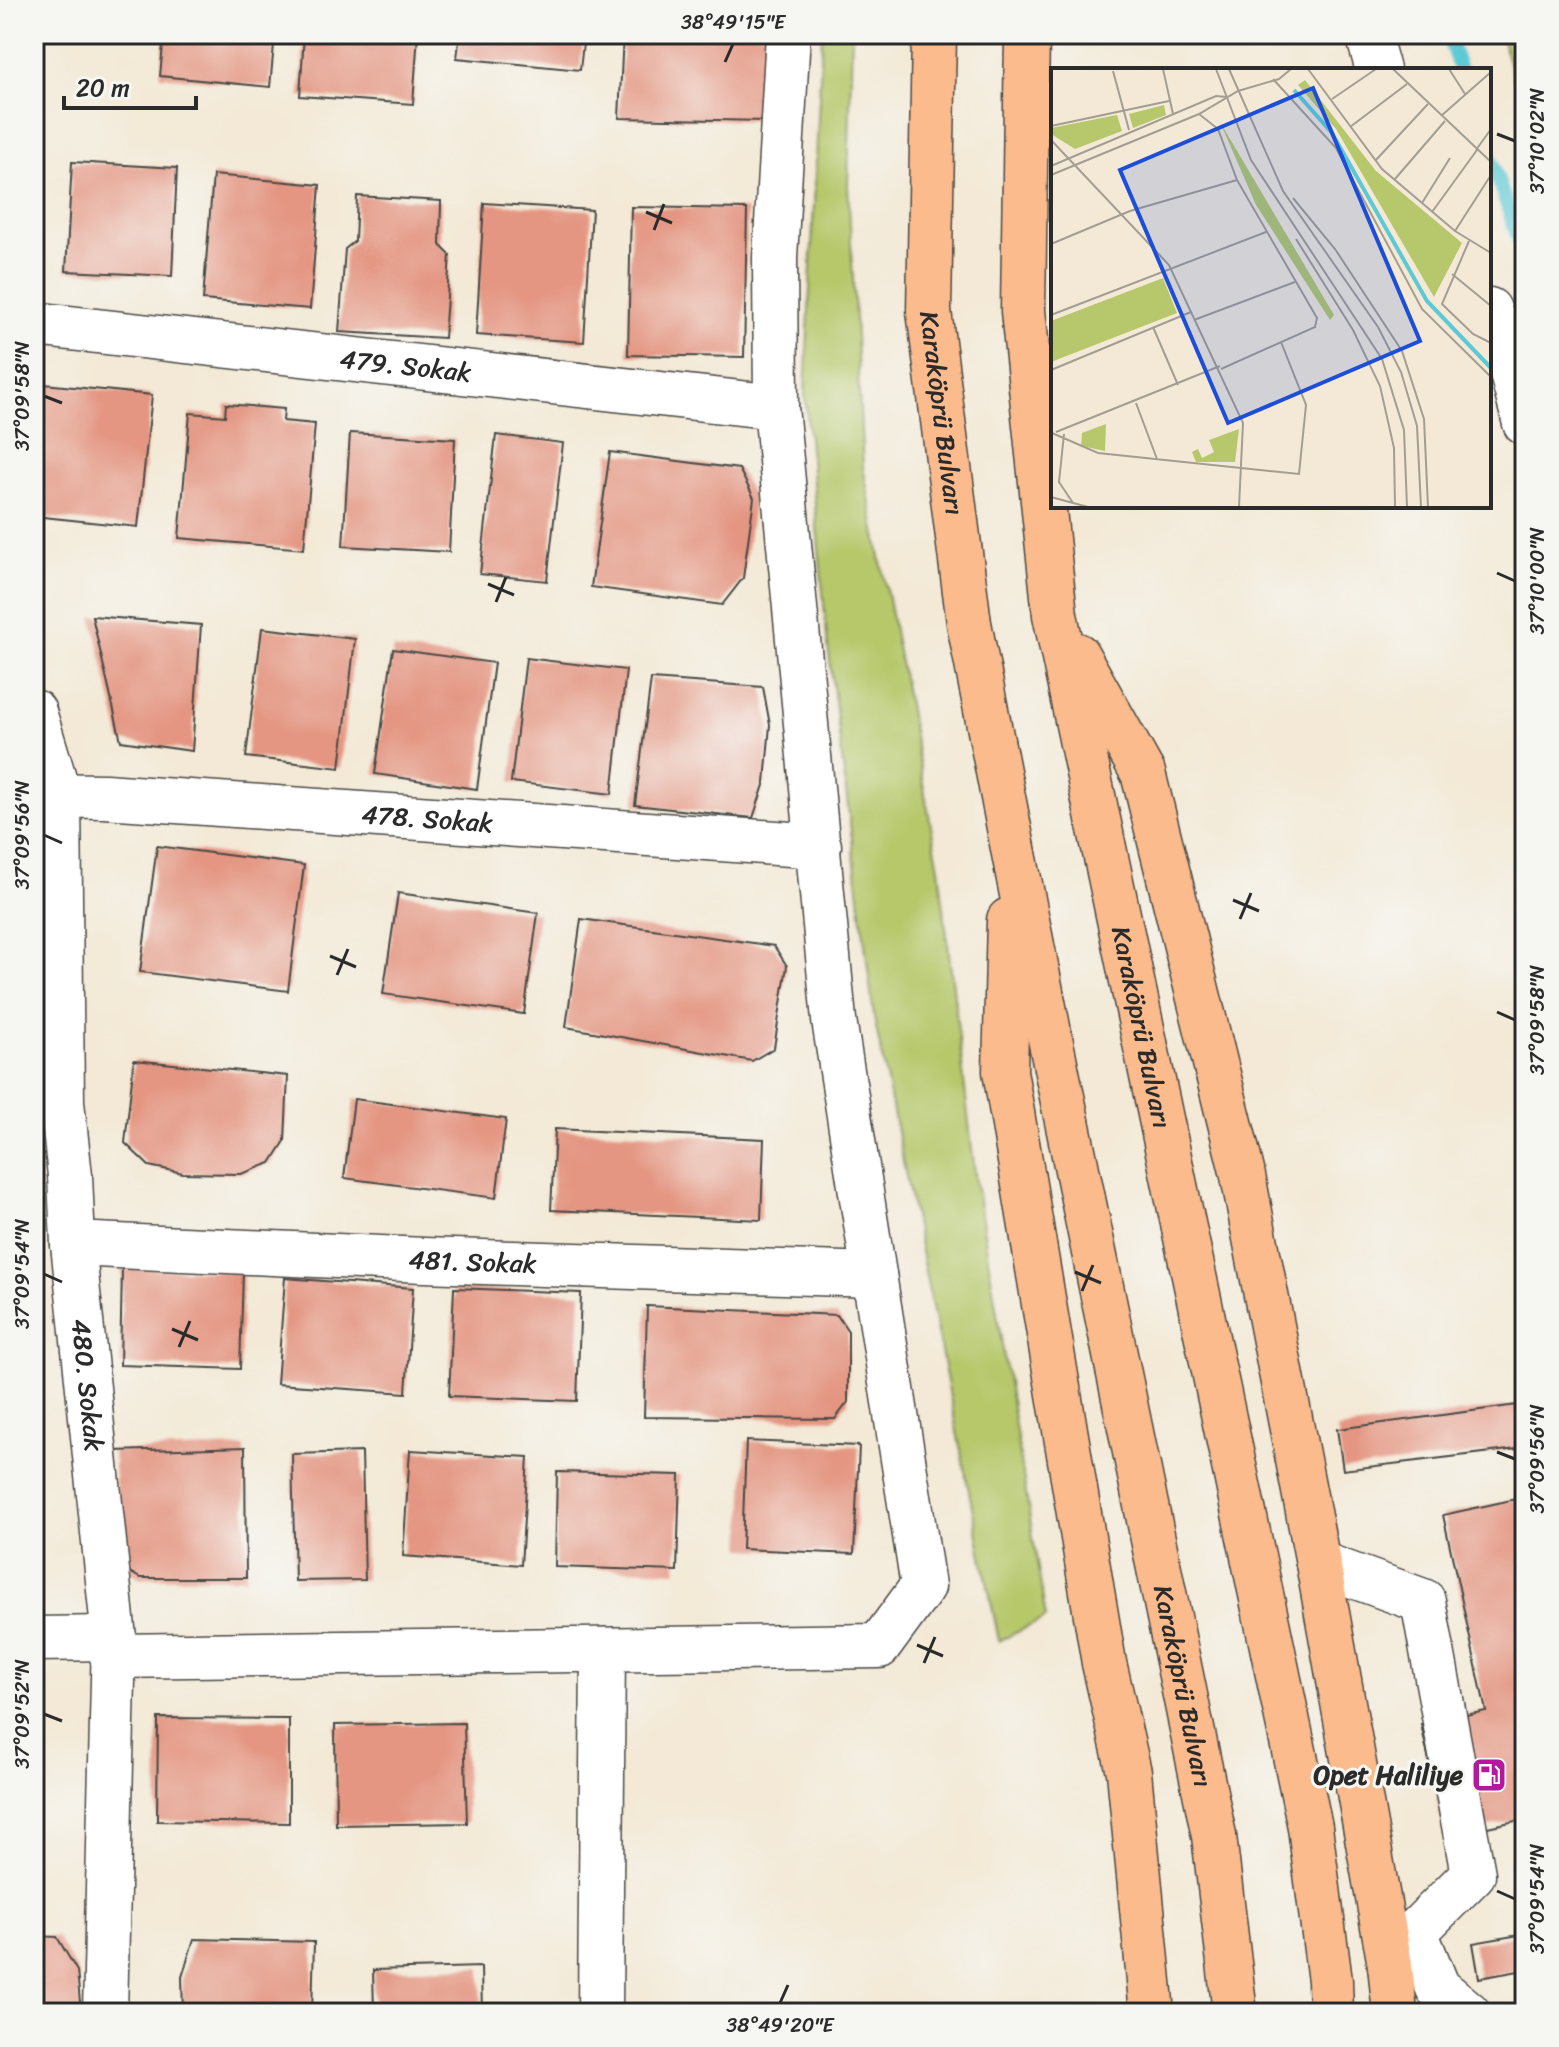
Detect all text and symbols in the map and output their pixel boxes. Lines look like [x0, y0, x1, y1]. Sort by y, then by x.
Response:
text: 38°49'15"E [681, 5, 787, 40]
scale bar [64, 60, 196, 110]
text: 20 m [76, 67, 130, 109]
inset map [1051, 68, 1491, 508]
text: 37°10'02"N [1520, 88, 1555, 194]
street label: Karaköprü Bulvarı [906, 308, 978, 518]
street label: 479. Sokak [338, 335, 474, 396]
text: 37°09'58"N [5, 341, 40, 451]
text: 37°10'00"N [1520, 527, 1555, 635]
text: 37°09'56"N [5, 780, 40, 890]
street label: 478. Sokak [360, 791, 495, 846]
street label: Karaköprü Bulvarı [1098, 922, 1185, 1133]
text: 37°09'58"N [1520, 965, 1555, 1075]
text: 37°09'54"N [5, 1219, 40, 1329]
street label: 481. Sokak [408, 1236, 538, 1287]
street label: 480. Sokak [58, 1316, 117, 1454]
text: 37°09'56"N [1520, 1404, 1555, 1514]
street label: Karaköprü Bulvarı [1140, 1581, 1226, 1791]
text: 37°09'52"N [5, 1659, 40, 1769]
place label: Opet Haliliye [1313, 1752, 1464, 1798]
fuel station icon: Opet Haliliye [1470, 1756, 1508, 1794]
text: 37°09'54"N [1520, 1844, 1555, 1954]
text: 38°49'20"E [726, 2008, 836, 2043]

